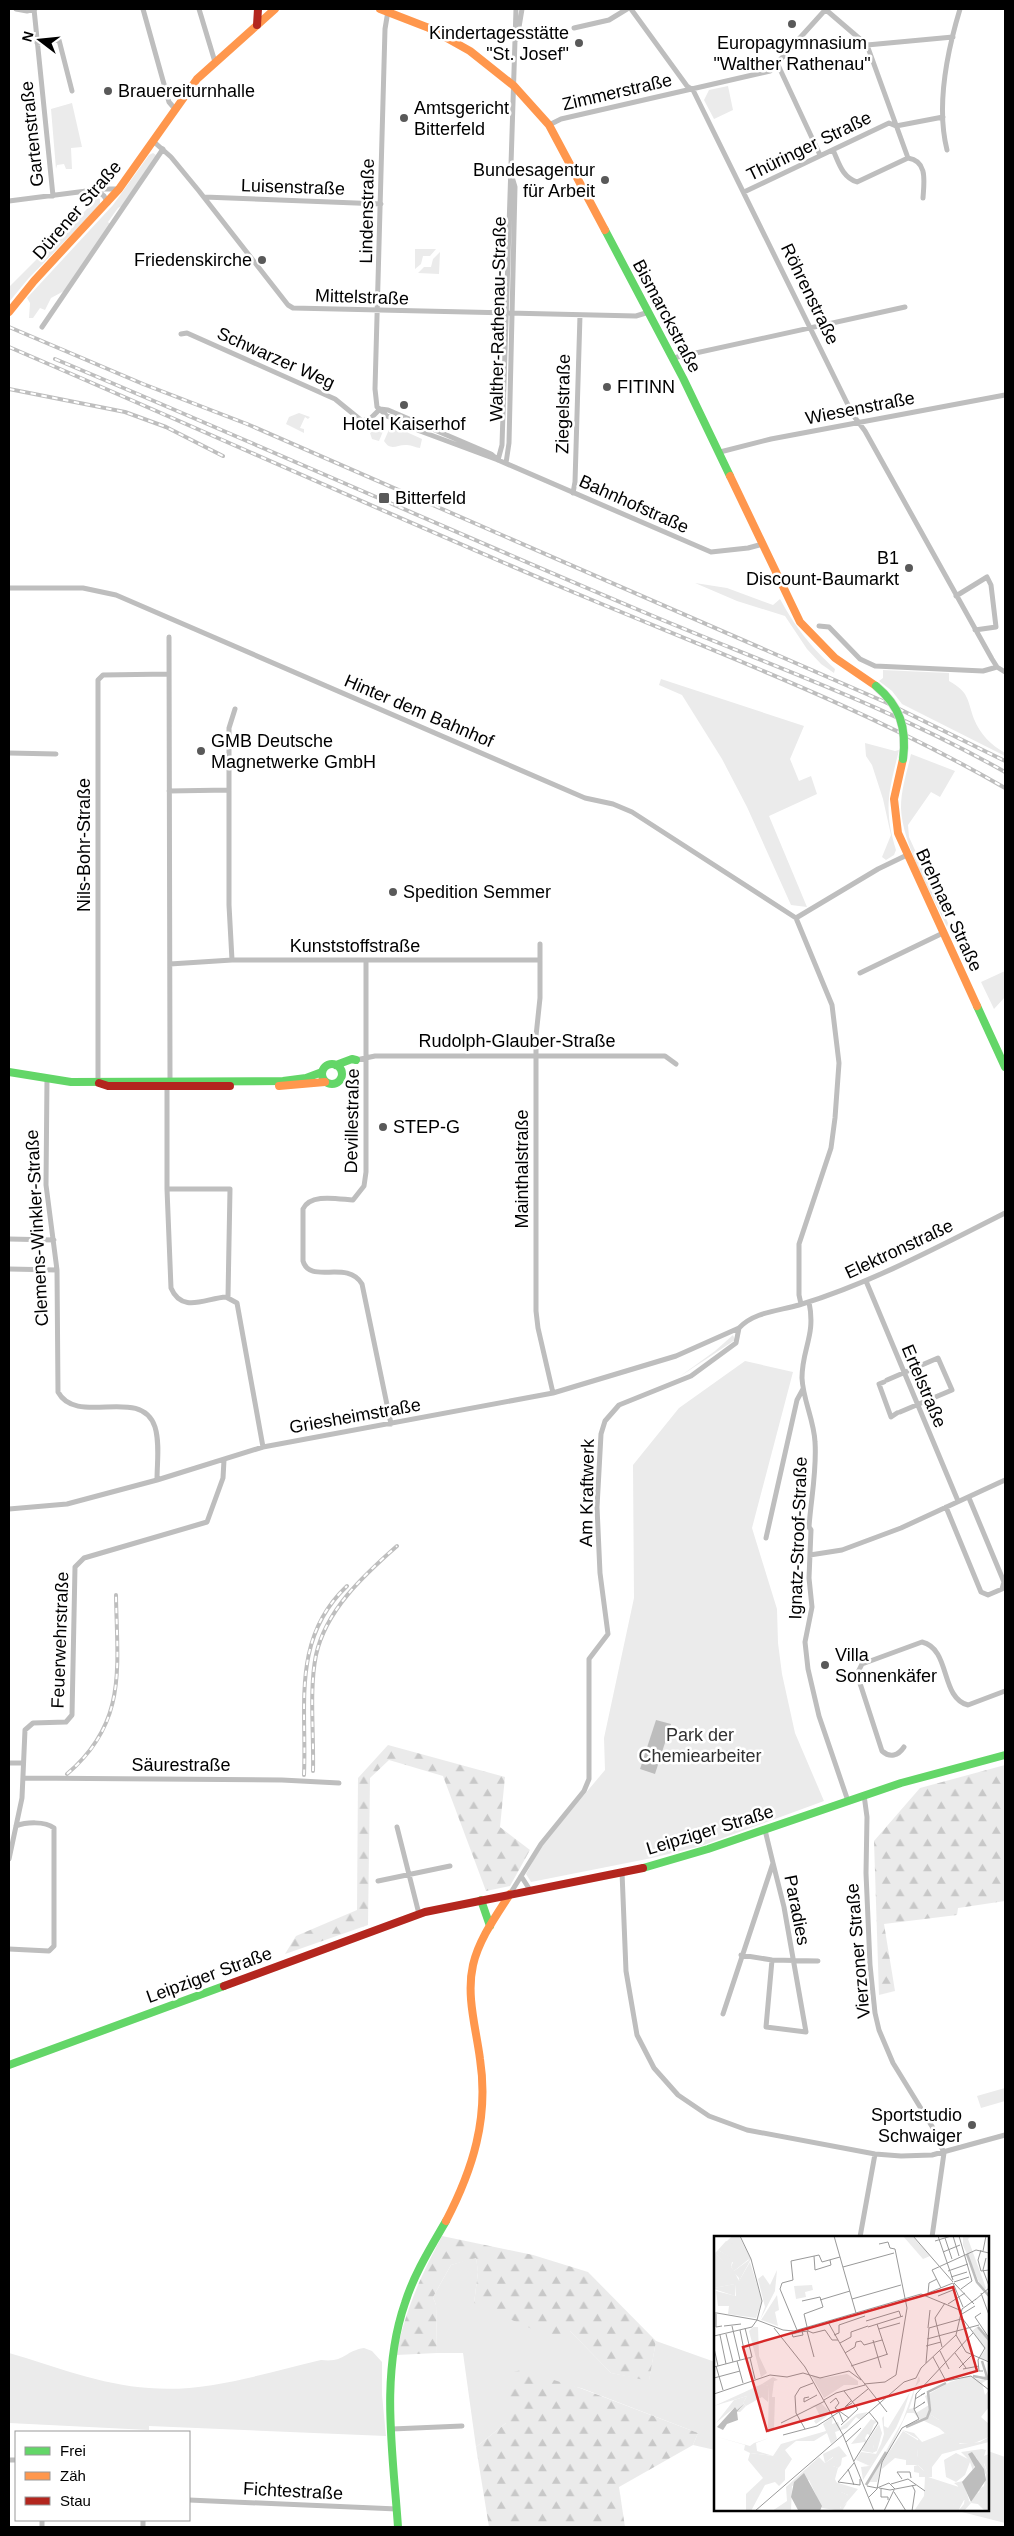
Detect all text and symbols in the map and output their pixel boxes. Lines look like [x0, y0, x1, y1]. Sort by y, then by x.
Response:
north arrow [15, 15, 65, 65]
marker: Europagymnasium "Walther Rathenau" [786, 18, 798, 30]
place label: Kindertagesstätte "St. Josef" [429, 23, 569, 64]
text: N [18, 29, 37, 43]
place label: Europagymnasium "Walther Rathenau" [713, 33, 871, 74]
marker: Kindertagesstätte "St. Josef" [573, 37, 585, 49]
street label: Zimmerstraße [560, 70, 674, 114]
street label: Gartenstraße [17, 80, 47, 188]
place label: Brauereiturnhalle [118, 81, 255, 101]
marker: Brauereiturnhalle [102, 85, 114, 97]
place label: Amtsgericht Bitterfeld [414, 98, 509, 139]
street label: Thüringer Straße [743, 107, 875, 185]
marker: Amtsgericht Bitterfeld [398, 112, 410, 124]
street label: Dürener Straße [29, 157, 125, 263]
street label: Lindenstraße [356, 158, 378, 264]
place label: Bundesagentur für Arbeit [473, 160, 595, 201]
marker: Bundesagentur für Arbeit [599, 174, 611, 186]
street label: Luisenstraße [241, 175, 345, 199]
street label: Walther-Rathenau-Straße [486, 216, 510, 422]
street label: Röhrenstraße [777, 240, 843, 348]
place label: Friedenskirche [134, 250, 252, 270]
marker: Friedenskirche [256, 254, 268, 266]
street label: Bismarckstraße [629, 256, 705, 376]
street label: Mittelstraße [315, 285, 409, 309]
street label: Schwarzer Weg [214, 323, 338, 393]
street label: Ziegelstraße [552, 354, 574, 454]
place label: FITINN [617, 377, 675, 397]
marker: FITINN [601, 381, 613, 393]
street label: Wiesenstraße [804, 388, 916, 428]
marker: Hotel Kaiserhof [398, 399, 410, 411]
place label: Hotel Kaiserhof [342, 414, 467, 434]
street label: Bahnhofstraße [576, 471, 692, 537]
place label: Bitterfeld [395, 488, 466, 508]
marker: Bitterfeld [377, 491, 391, 505]
place label: B1 Discount-Baumarkt [746, 548, 899, 589]
marker: B1 Discount-Baumarkt [903, 562, 915, 574]
street label: Hinter dem Bahnhof [341, 671, 498, 752]
place label: GMB Deutsche Magnetwerke GmbH [211, 731, 376, 772]
marker: GMB Deutsche Magnetwerke GmbH [195, 745, 207, 757]
street label: Nils-Bohr-Straße [74, 778, 94, 912]
street label: Brehnaer Straße [912, 845, 986, 975]
place label: Spedition Semmer [403, 882, 551, 902]
marker: Spedition Semmer [387, 886, 399, 898]
street label: Kunststoffstraße [290, 936, 420, 956]
street label: Rudolph-Glauber-Straße [418, 1031, 616, 1051]
street label: Devillestraße [341, 1068, 363, 1174]
street label: Mainthalstraße [512, 1109, 532, 1229]
place label: STEP-G [393, 1117, 460, 1137]
marker: STEP-G [377, 1121, 389, 1133]
street label: Clemens-Winkler-Straße [22, 1129, 52, 1327]
street label: Elektronstraße [842, 1215, 956, 1283]
street label: Ertelstraße [898, 1342, 950, 1430]
street label: Griesheimstraße [288, 1395, 422, 1437]
street label: Am Kraftwerk [576, 1438, 598, 1547]
street label: Ignatz-Stroof-Straße [785, 1456, 811, 1620]
street label: Feuerwehrstraße [48, 1571, 72, 1709]
place label: Villa Sonnenkäfer [835, 1645, 937, 1686]
marker: Villa Sonnenkäfer [819, 1659, 831, 1671]
park label: Park der Chemiearbeiter [638, 1725, 762, 1766]
street label: Säurestraße [131, 1755, 231, 1775]
street label: Leipziger Straße [644, 1801, 776, 1859]
street label: Paradies [780, 1873, 814, 1947]
street label: Vierzoner Straße [842, 1883, 874, 2019]
street label: Leipziger Straße [144, 1943, 274, 2007]
place label: Sportstudio Schwaiger [871, 2105, 962, 2146]
marker: Sportstudio Schwaiger [966, 2119, 978, 2131]
inset map [714, 2236, 989, 2511]
legend [15, 2431, 190, 2521]
text: Frei [60, 2442, 86, 2459]
text: Zäh [60, 2467, 86, 2484]
street label: Fichtestraße [243, 2478, 343, 2504]
text: Stau [60, 2492, 91, 2509]

